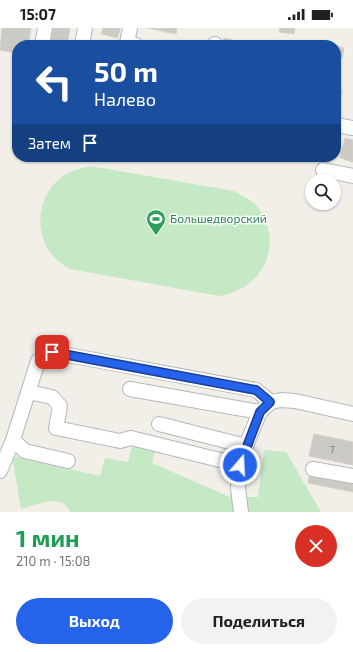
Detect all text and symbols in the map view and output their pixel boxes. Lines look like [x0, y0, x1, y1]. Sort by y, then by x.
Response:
text: 15:07 [20, 5, 56, 23]
text: 50 m [94, 54, 158, 88]
icon: left [28, 56, 80, 108]
text: Налево [94, 88, 156, 110]
icon: arrive [79, 132, 101, 154]
text: Затем [28, 134, 71, 152]
map controls [305, 174, 341, 210]
button: search [305, 174, 341, 210]
sports icon: Большедворский [145, 208, 167, 236]
place label: Большедворский [170, 211, 267, 225]
pin [35, 335, 69, 369]
icon: arrive [41, 341, 63, 363]
house number: 7 [329, 443, 335, 455]
position arrow [219, 444, 261, 486]
text: 1 мин [16, 523, 80, 552]
button: close [295, 525, 337, 567]
text: 210 m · 15:08 [16, 553, 90, 569]
button: Выход [16, 598, 173, 644]
button: Поделиться [181, 598, 337, 644]

